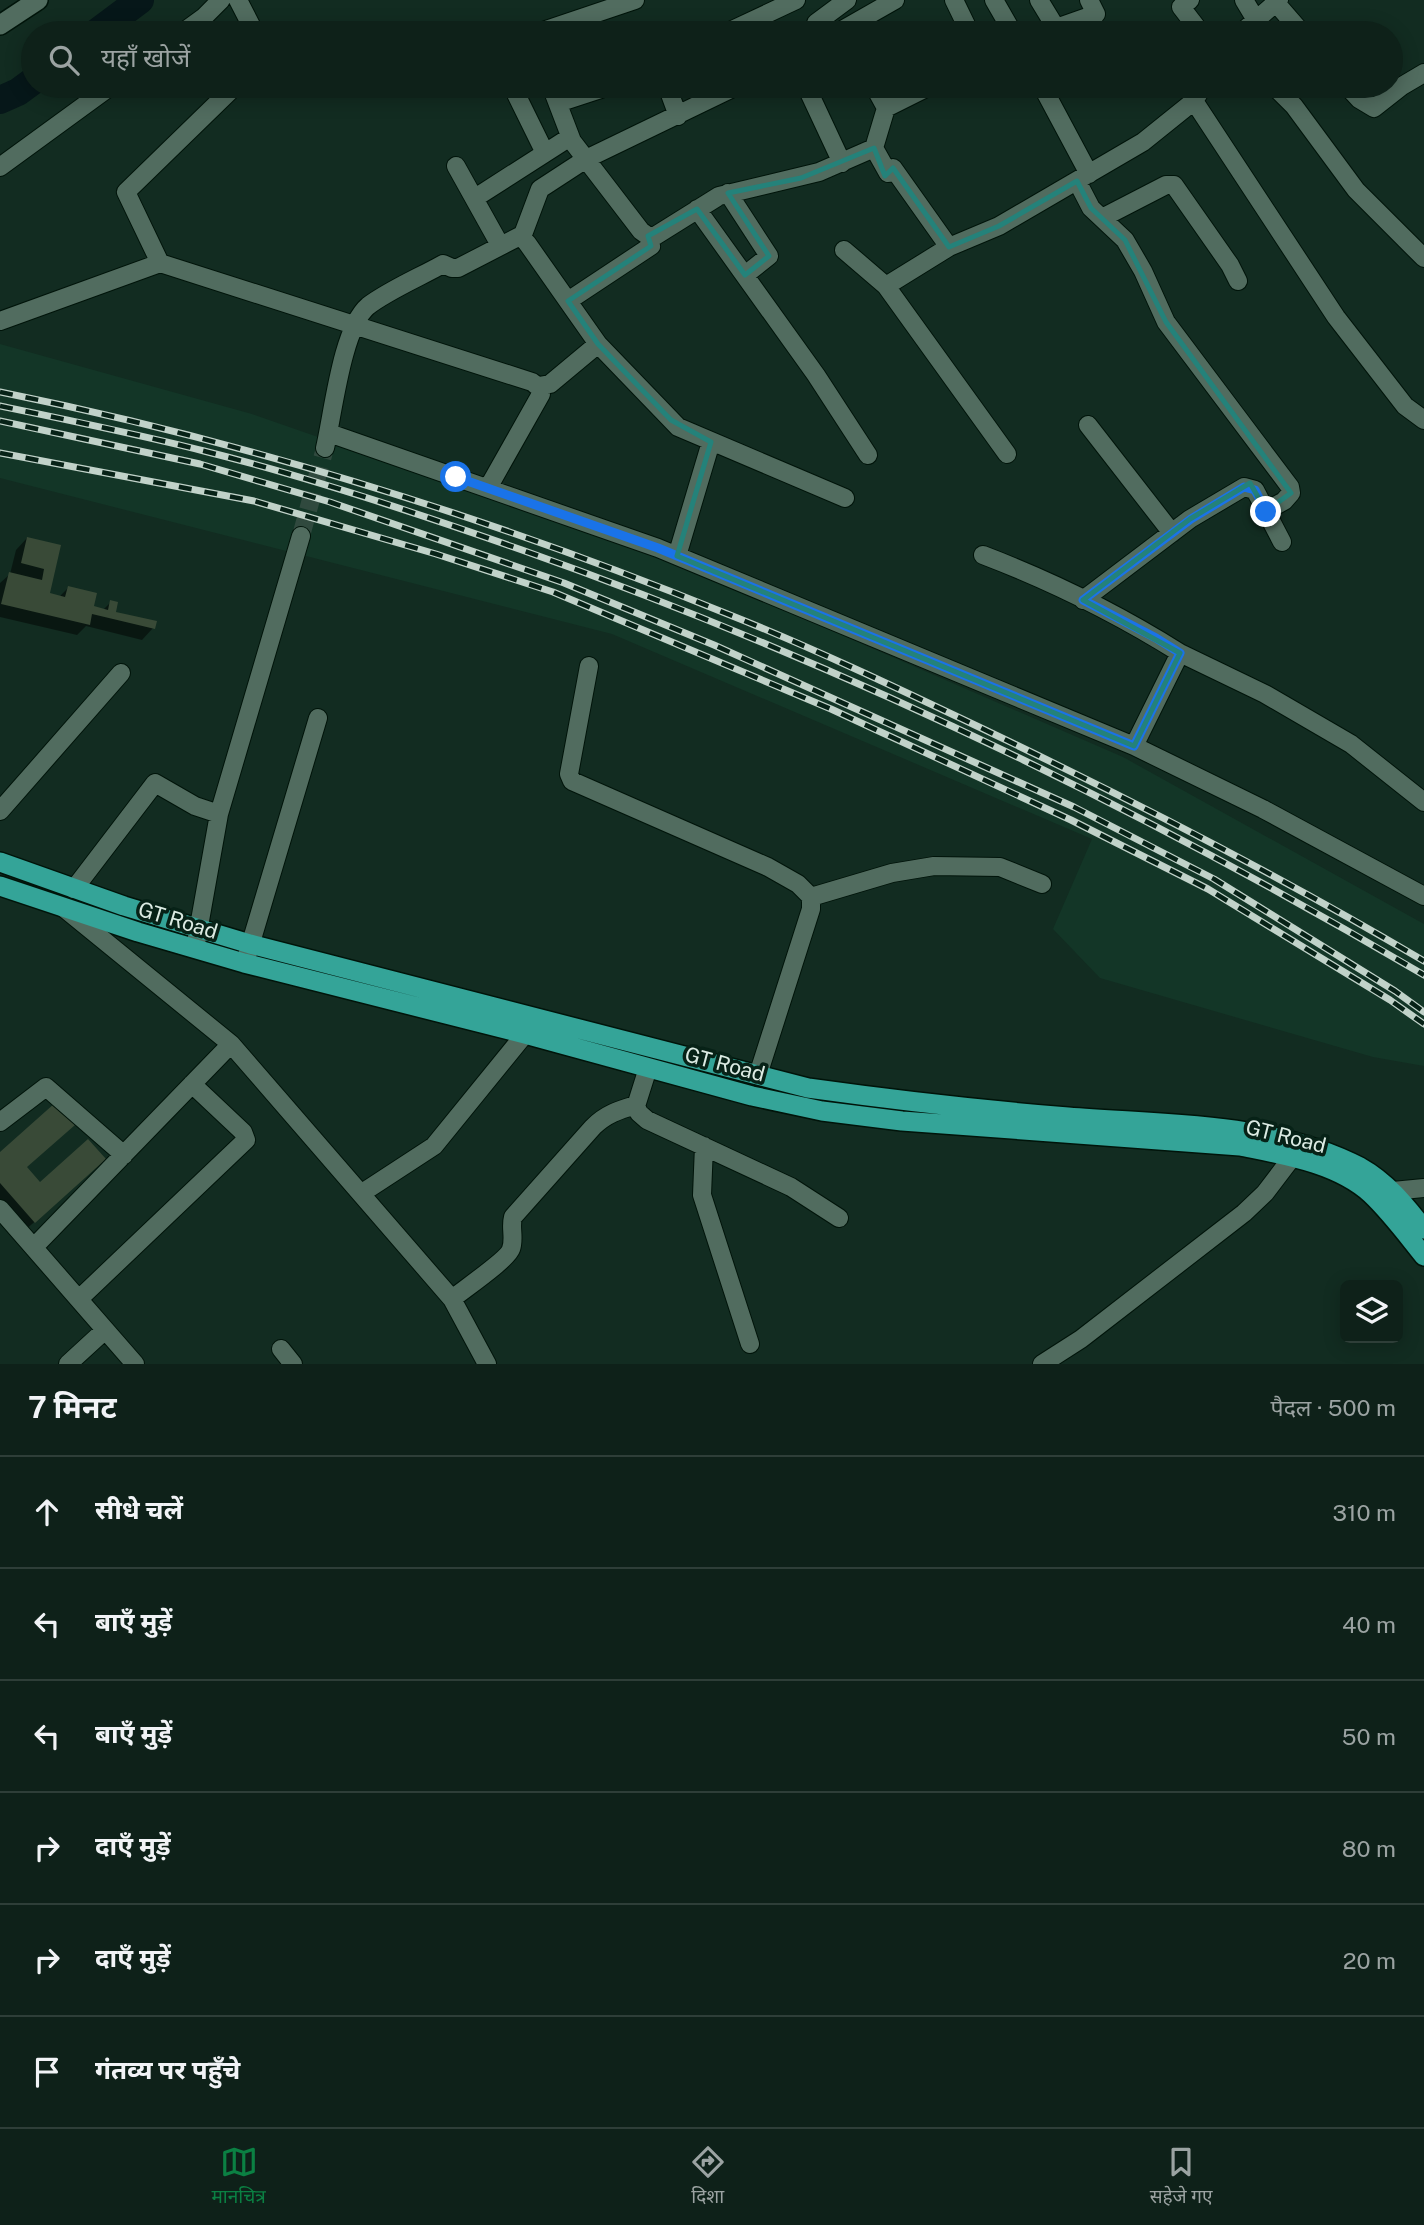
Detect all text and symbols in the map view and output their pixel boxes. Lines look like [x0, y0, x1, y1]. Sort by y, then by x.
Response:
search box [21, 21, 1403, 98]
icon: search [45, 41, 83, 79]
text: यहाँ खोजें [101, 42, 190, 73]
route start [440, 461, 471, 492]
route end [1250, 496, 1281, 527]
street label: GT Road [135, 896, 221, 944]
street label: GT Road [682, 1041, 768, 1087]
street label: GT Road [1243, 1114, 1329, 1158]
map controls [1340, 1280, 1403, 1343]
button: layers [1340, 1280, 1403, 1343]
text: 7 मिनट [28, 1389, 117, 1425]
text: पैदल · 500 m [1271, 1394, 1396, 1421]
icon: ahead [28, 1493, 66, 1531]
text: सीधे चलें [95, 1494, 183, 1525]
text: 310 m [1333, 1499, 1396, 1526]
icon: left [28, 1605, 66, 1643]
text: बाएँ मुड़ें [95, 1606, 172, 1637]
text: 40 m [1342, 1611, 1396, 1638]
icon: left [28, 1717, 66, 1755]
text: बाएँ मुड़ें [95, 1718, 172, 1749]
text: 50 m [1342, 1723, 1396, 1750]
icon: right [28, 1829, 66, 1867]
text: दाएँ मुड़ें [95, 1830, 171, 1861]
text: 80 m [1342, 1835, 1396, 1862]
icon: right [28, 1941, 66, 1979]
text: दाएँ मुड़ें [95, 1942, 171, 1973]
text: 20 m [1343, 1947, 1396, 1974]
icon: arrive [28, 2053, 66, 2091]
text: गंतव्य पर पहुँचे [95, 2054, 240, 2085]
tab: मानचित्र [211, 2143, 266, 2211]
tab: दिशा [689, 2143, 727, 2211]
tab: सहेजे गए [1150, 2143, 1213, 2211]

